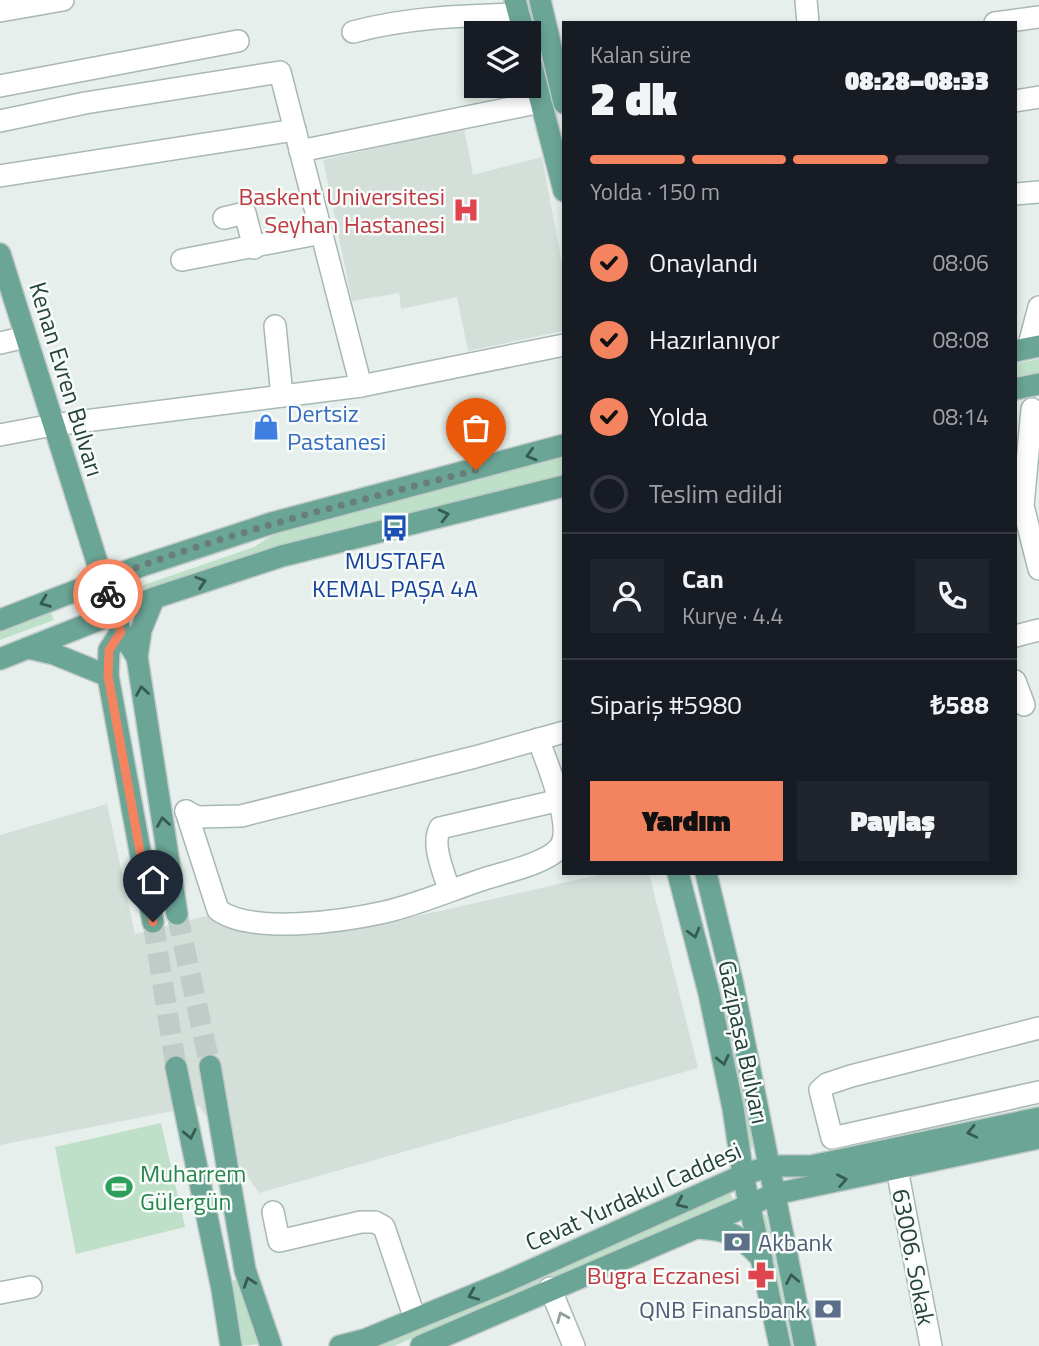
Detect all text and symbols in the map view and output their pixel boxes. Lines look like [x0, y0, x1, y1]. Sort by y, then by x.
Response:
map controls [464, 21, 541, 98]
button: layers [464, 21, 541, 98]
text: Kalan süre [590, 37, 691, 72]
text: 08:28–08:33 [845, 61, 989, 100]
text: 2 dk [590, 63, 677, 133]
text: Yolda · 150 m [590, 174, 720, 209]
place label: Baskent Universitesi Seyhan Hastanesi [238, 178, 445, 242]
hospital icon: Baskent Universitesi Seyhan Hastanesi [451, 195, 481, 225]
text: Onaylandı [649, 243, 758, 282]
icon: check [590, 244, 628, 282]
text: 08:06 [932, 245, 989, 280]
street label: Kenan Evren Bulvarı [20, 277, 114, 481]
text: Hazırlanıyor [649, 320, 780, 359]
icon: check [590, 321, 628, 359]
text: 08:08 [932, 322, 989, 357]
place label: Dertsiz Pastanesi [287, 395, 386, 459]
text: Yolda [649, 397, 708, 436]
pin [446, 398, 506, 470]
icon: check [590, 398, 628, 436]
text: 08:14 [932, 399, 989, 434]
icon: bag [457, 409, 495, 447]
shop icon: Dertsiz Pastanesi [251, 412, 281, 442]
one-way arrow [525, 446, 537, 461]
text: Teslim edildi [649, 474, 783, 513]
one-way arrow [438, 509, 450, 523]
bus stop icon: MUSTAFA KEMAL PAŞA 4A [380, 513, 410, 543]
place label: MUSTAFA KEMAL PAŞA 4A [312, 542, 478, 606]
courier [73, 559, 143, 629]
button: person [590, 559, 664, 633]
text: Can [682, 559, 724, 598]
button: phone [915, 559, 989, 633]
icon: bike [89, 575, 127, 613]
one-way arrow [194, 576, 207, 590]
one-way arrow [40, 594, 52, 608]
text: Kurye · 4.4 [682, 598, 783, 633]
one-way arrow [135, 685, 150, 697]
text: Sipariş #5980 [590, 685, 742, 724]
text: ₺588 [930, 685, 989, 724]
button: Yardım [590, 781, 783, 861]
button: Paylaş [797, 781, 989, 861]
one-way arrow [156, 816, 171, 828]
pin [123, 850, 183, 922]
icon: home [134, 861, 172, 899]
one-way arrow [685, 927, 700, 939]
street label: Gazipaşa Bulvarı [709, 957, 779, 1127]
one-way arrow [715, 1054, 730, 1066]
one-way arrow [966, 1124, 978, 1139]
one-way arrow [181, 1128, 196, 1140]
street label: Cevat Yurdakul Caddesi [519, 1132, 747, 1260]
place label: Muharrem Gülergün [140, 1155, 246, 1219]
sports icon: Muharrem Gülergün [104, 1172, 134, 1202]
one-way arrow [836, 1173, 848, 1188]
street label: 63006. Sokak [883, 1186, 945, 1329]
one-way arrow [676, 1195, 688, 1209]
place label: Akbank [758, 1224, 833, 1260]
bank icon: Akbank [722, 1227, 752, 1257]
place label: Bugra Eczanesi [587, 1257, 740, 1293]
pharmacy icon: Bugra Eczanesi [746, 1260, 776, 1290]
one-way arrow [785, 1273, 800, 1285]
one-way arrow [243, 1276, 257, 1288]
one-way arrow [468, 1286, 480, 1300]
place label: QNB Finansbank [639, 1291, 808, 1327]
bank icon: QNB Finansbank [813, 1294, 843, 1324]
one-way arrow [557, 1312, 571, 1324]

